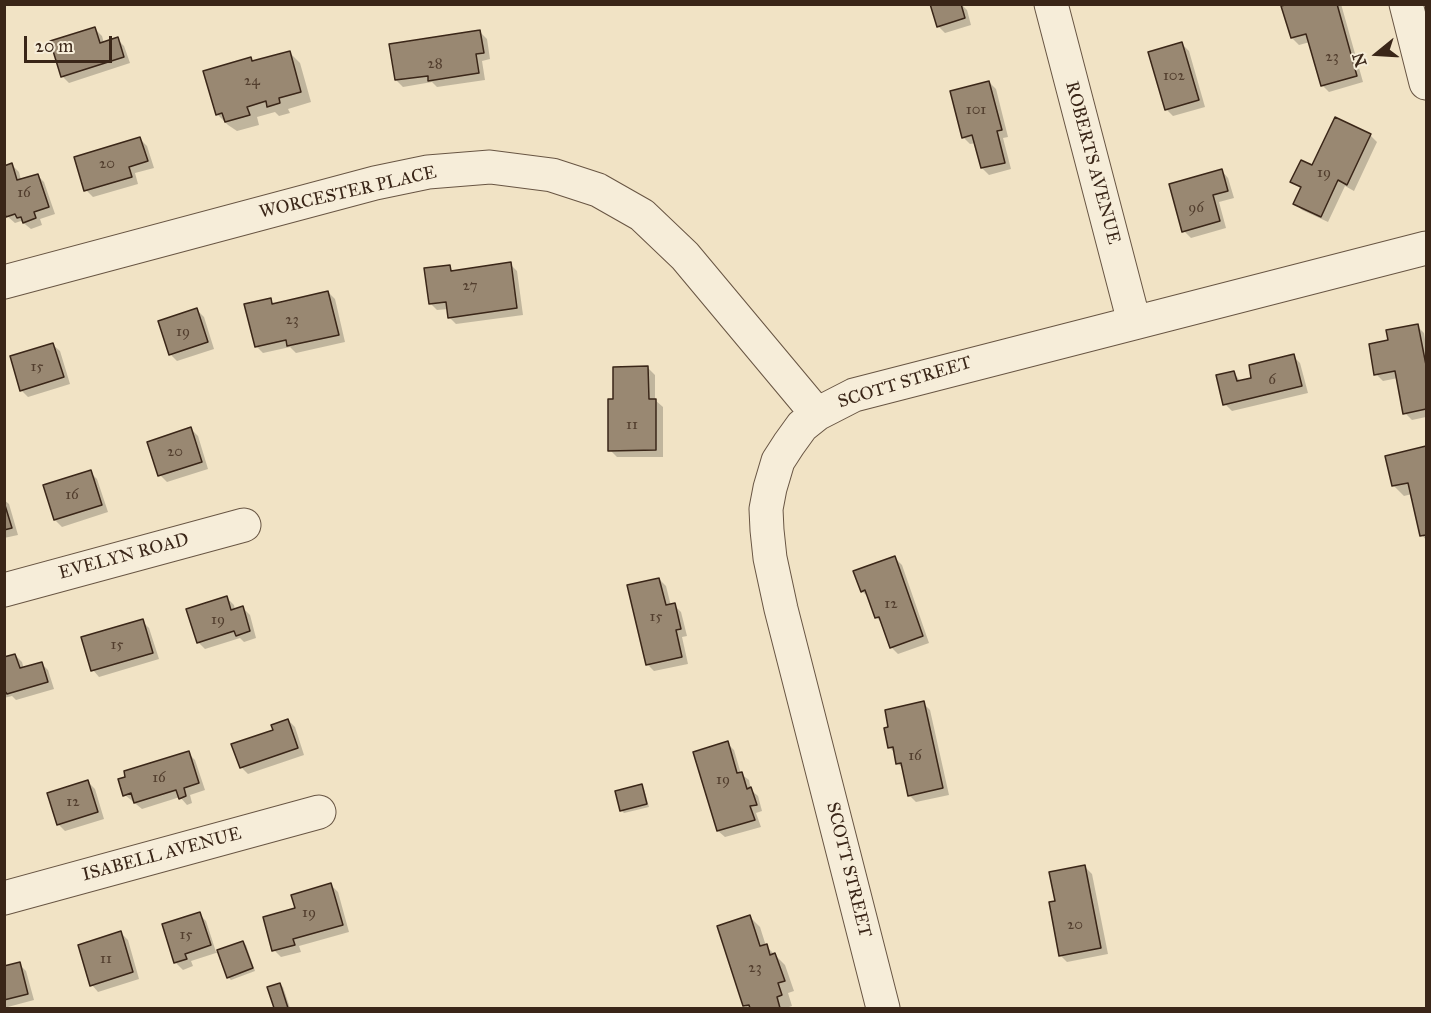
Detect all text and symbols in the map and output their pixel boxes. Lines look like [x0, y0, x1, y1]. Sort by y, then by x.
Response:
scale bar [27, 24, 116, 62]
north arrow [1347, 24, 1407, 84]
text: 20 m [35, 35, 73, 57]
house number: 23 [1325, 48, 1339, 66]
text: N [1348, 50, 1371, 69]
house number: 28 [427, 55, 443, 73]
house number: 102 [1163, 67, 1185, 85]
house number: 24 [244, 72, 260, 90]
street label: ROBERTS AVENUE [1060, 79, 1124, 247]
house number: 101 [966, 101, 986, 119]
house number: 20 [99, 155, 115, 173]
street label: WORCESTER PLACE [257, 162, 439, 224]
house number: 19 [1317, 164, 1331, 182]
house number: 16 [17, 184, 31, 202]
house number: 96 [1188, 199, 1204, 217]
house number: 27 [462, 277, 478, 295]
house number: 23 [285, 311, 299, 329]
house number: 19 [176, 323, 190, 341]
street label: SCOTT STREET [836, 352, 974, 414]
house number: 15 [31, 358, 43, 376]
house number: 6 [1268, 371, 1276, 389]
house number: 11 [626, 416, 638, 434]
house number: 20 [167, 443, 183, 461]
house number: 16 [65, 486, 79, 504]
street label: EVELYN ROAD [57, 529, 191, 585]
house number: 12 [884, 595, 898, 613]
house number: 15 [650, 608, 662, 626]
house number: 19 [211, 611, 225, 629]
house number: 15 [111, 636, 123, 654]
house number: 16 [908, 747, 922, 765]
house number: 16 [152, 769, 166, 787]
house number: 19 [716, 771, 730, 789]
house number: 12 [66, 793, 80, 811]
street label: SCOTT STREET [821, 800, 875, 940]
street label: ISABELL AVENUE [80, 823, 244, 887]
house number: 19 [302, 904, 316, 922]
house number: 20 [1067, 916, 1083, 934]
house number: 15 [180, 926, 192, 944]
house number: 11 [100, 950, 112, 968]
house number: 23 [748, 959, 762, 977]

